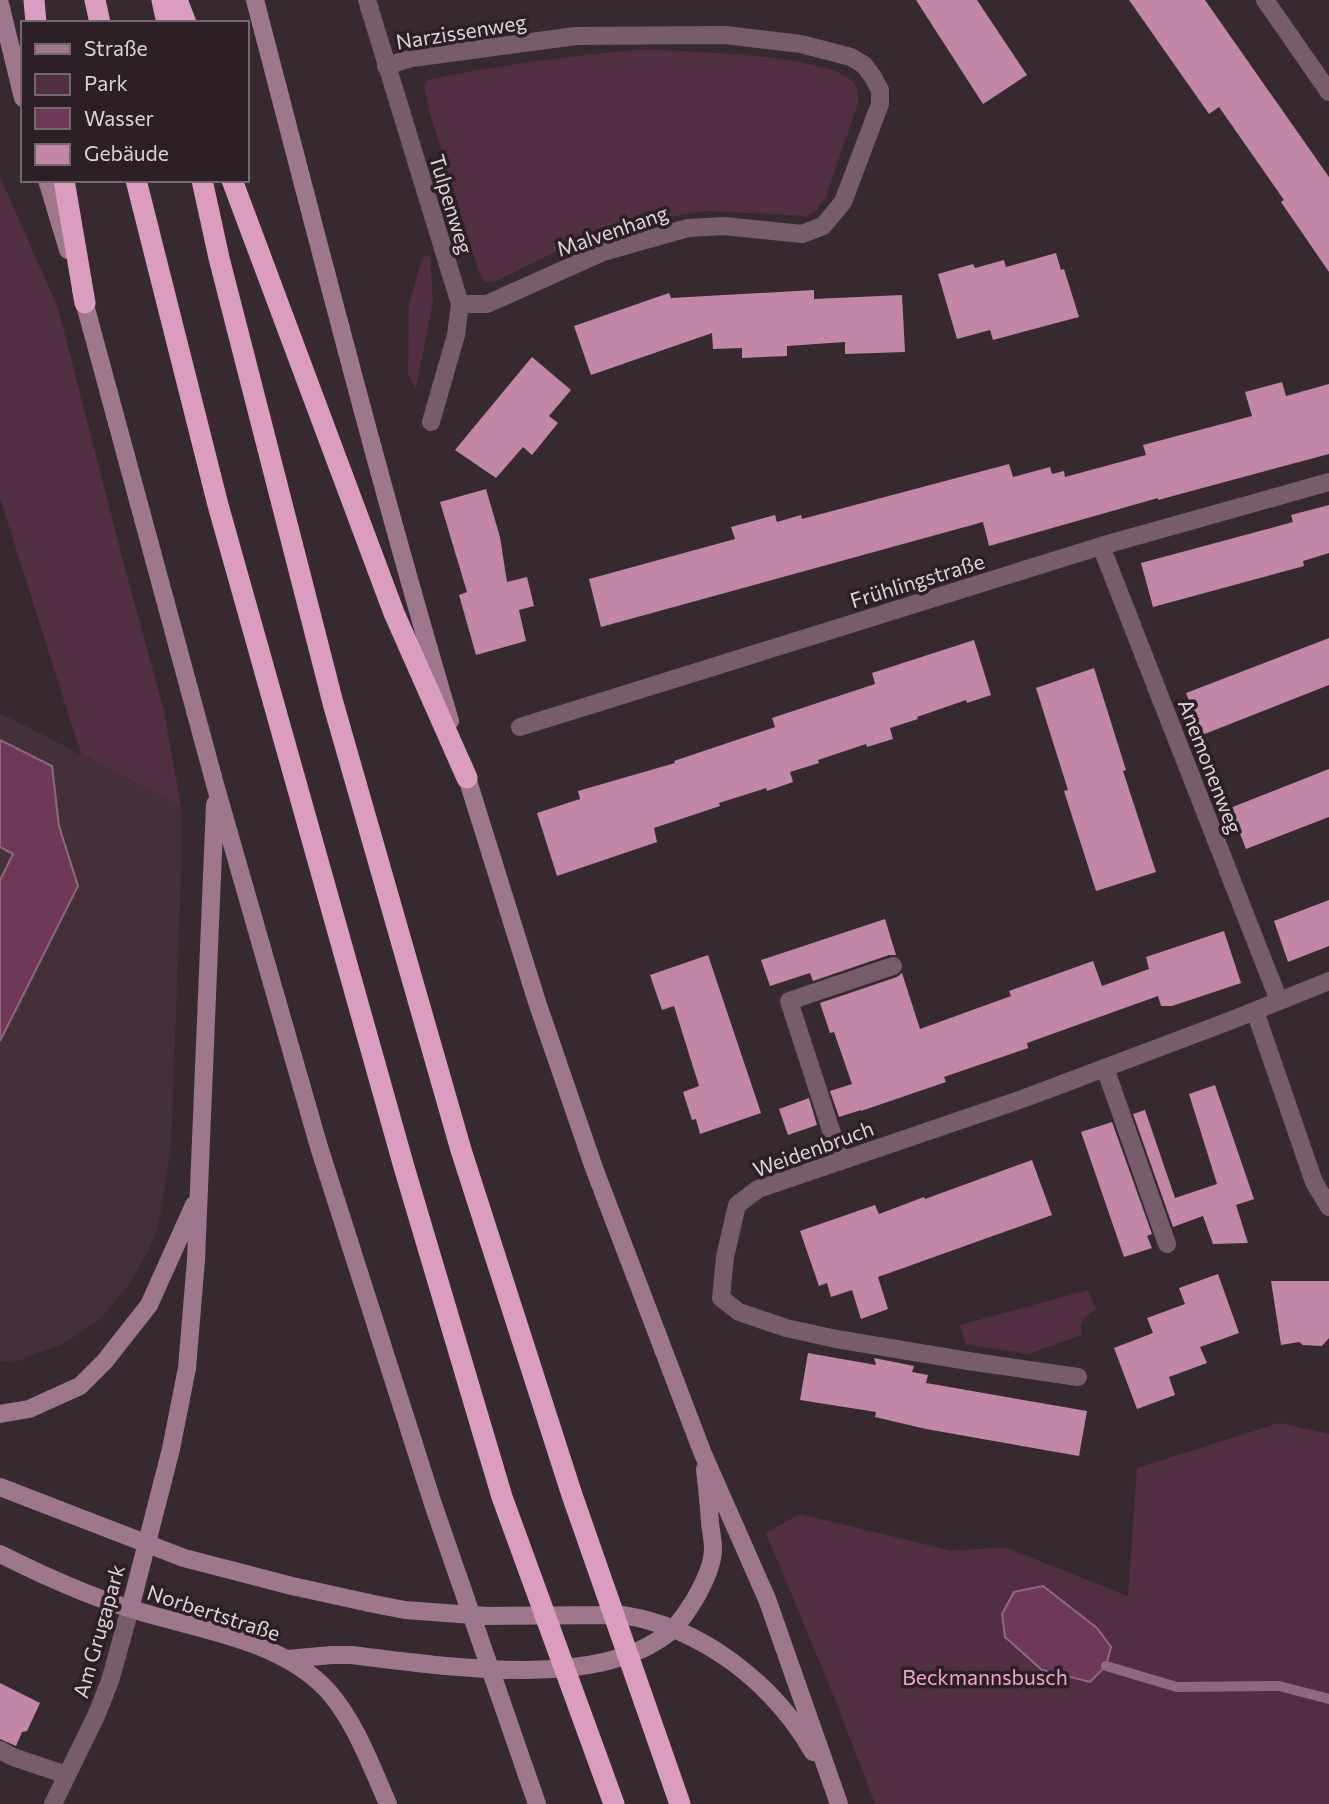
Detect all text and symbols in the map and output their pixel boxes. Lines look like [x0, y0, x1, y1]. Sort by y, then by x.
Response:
street label: Narzissenweg [394, 8, 528, 54]
legend [21, 21, 248, 182]
text: Straße [84, 35, 148, 60]
text: Park [84, 70, 128, 95]
text: Wasser [84, 105, 154, 130]
text: Gebäude [84, 140, 169, 165]
street label: Tulpenweg [425, 151, 479, 257]
street label: Malvenhang [553, 199, 671, 261]
street label: Frühlingstraße [847, 548, 987, 612]
street label: Anemonenweg [1174, 695, 1248, 837]
street label: Weidenbruch [749, 1115, 877, 1181]
street label: Am Grugapark [67, 1561, 129, 1701]
street label: Norbertstraße [144, 1579, 284, 1645]
park label: Beckmannsbusch [902, 1664, 1068, 1689]

